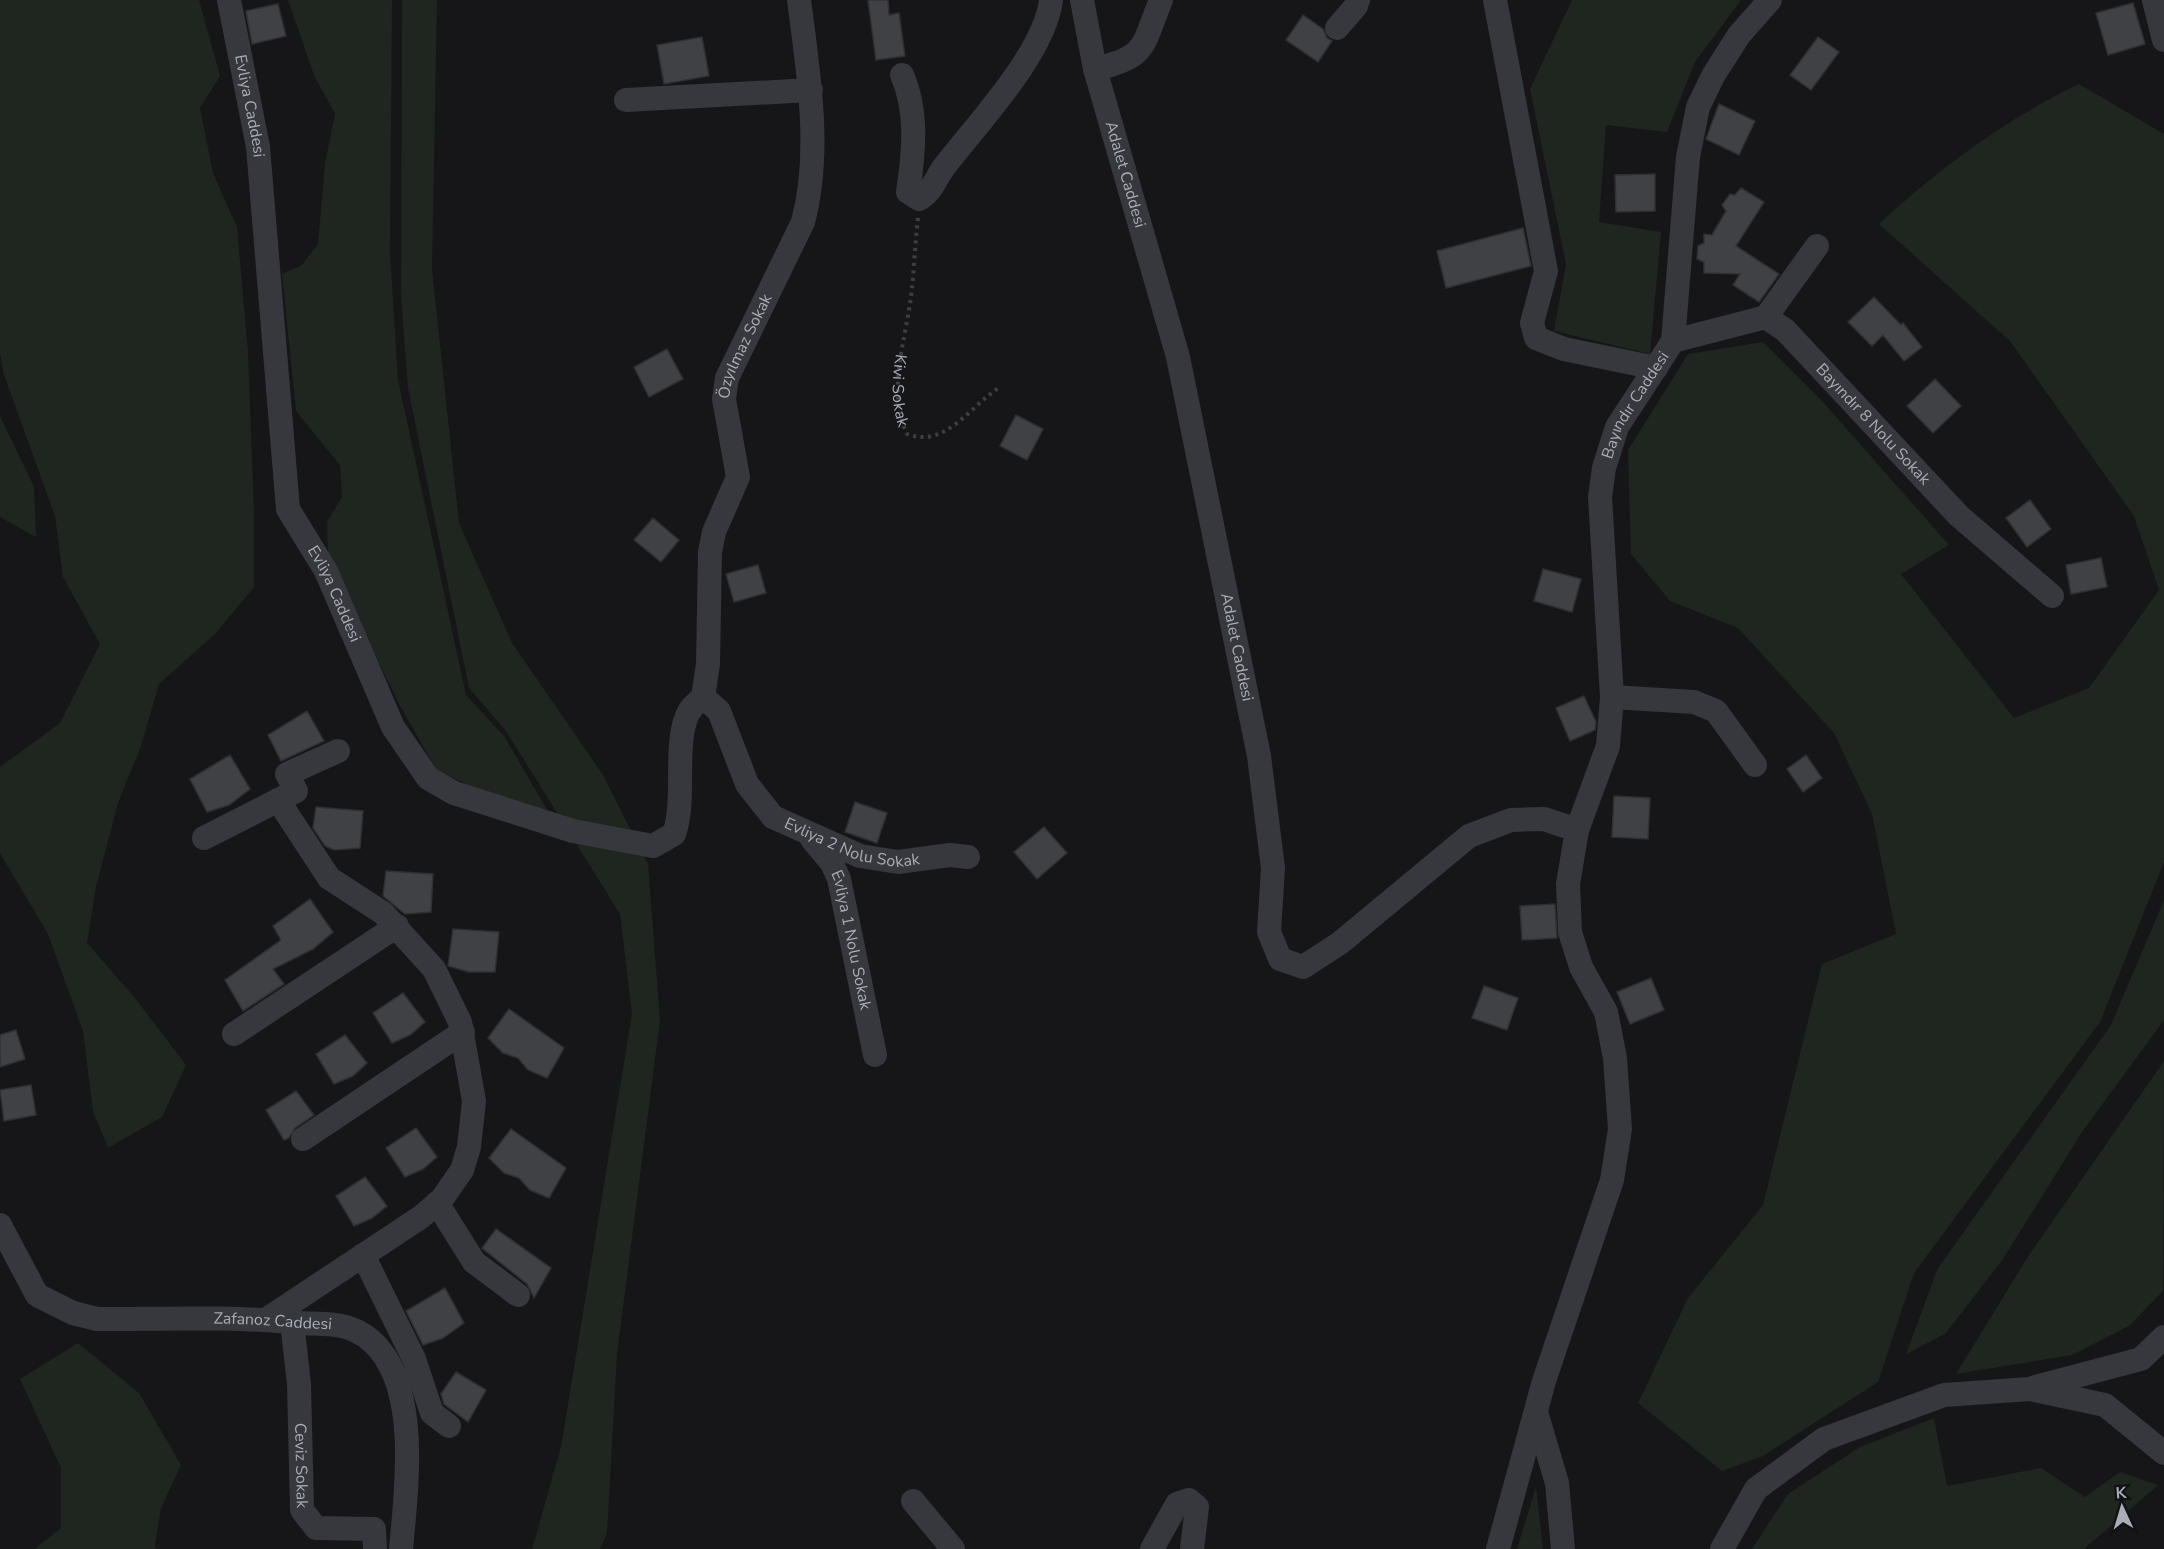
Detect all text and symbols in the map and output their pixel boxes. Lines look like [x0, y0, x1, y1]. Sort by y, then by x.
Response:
street label: Evliya Caddesi [229, 53, 270, 158]
street label: Adalet Caddesi [1100, 119, 1151, 230]
street label: Özyılmaz Sokak [713, 289, 778, 400]
street label: Bayındır Caddesi [1597, 347, 1674, 462]
street label: Kivi Sokak [887, 353, 915, 431]
street label: Bayındır 8 Nolu Sokak [1811, 359, 1936, 490]
street label: Evliya Caddesi [302, 541, 366, 645]
street label: Adalet Caddesi [1215, 591, 1259, 703]
street label: Evliya 2 Nolu Sokak [781, 812, 922, 873]
street label: Evliya 1 Nolu Sokak [825, 867, 877, 1013]
street label: Zafanoz Caddesi [213, 1307, 333, 1335]
street label: Ceviz Sokak [289, 1423, 313, 1509]
north arrow [2092, 1477, 2152, 1537]
text: K [2115, 1482, 2128, 1504]

